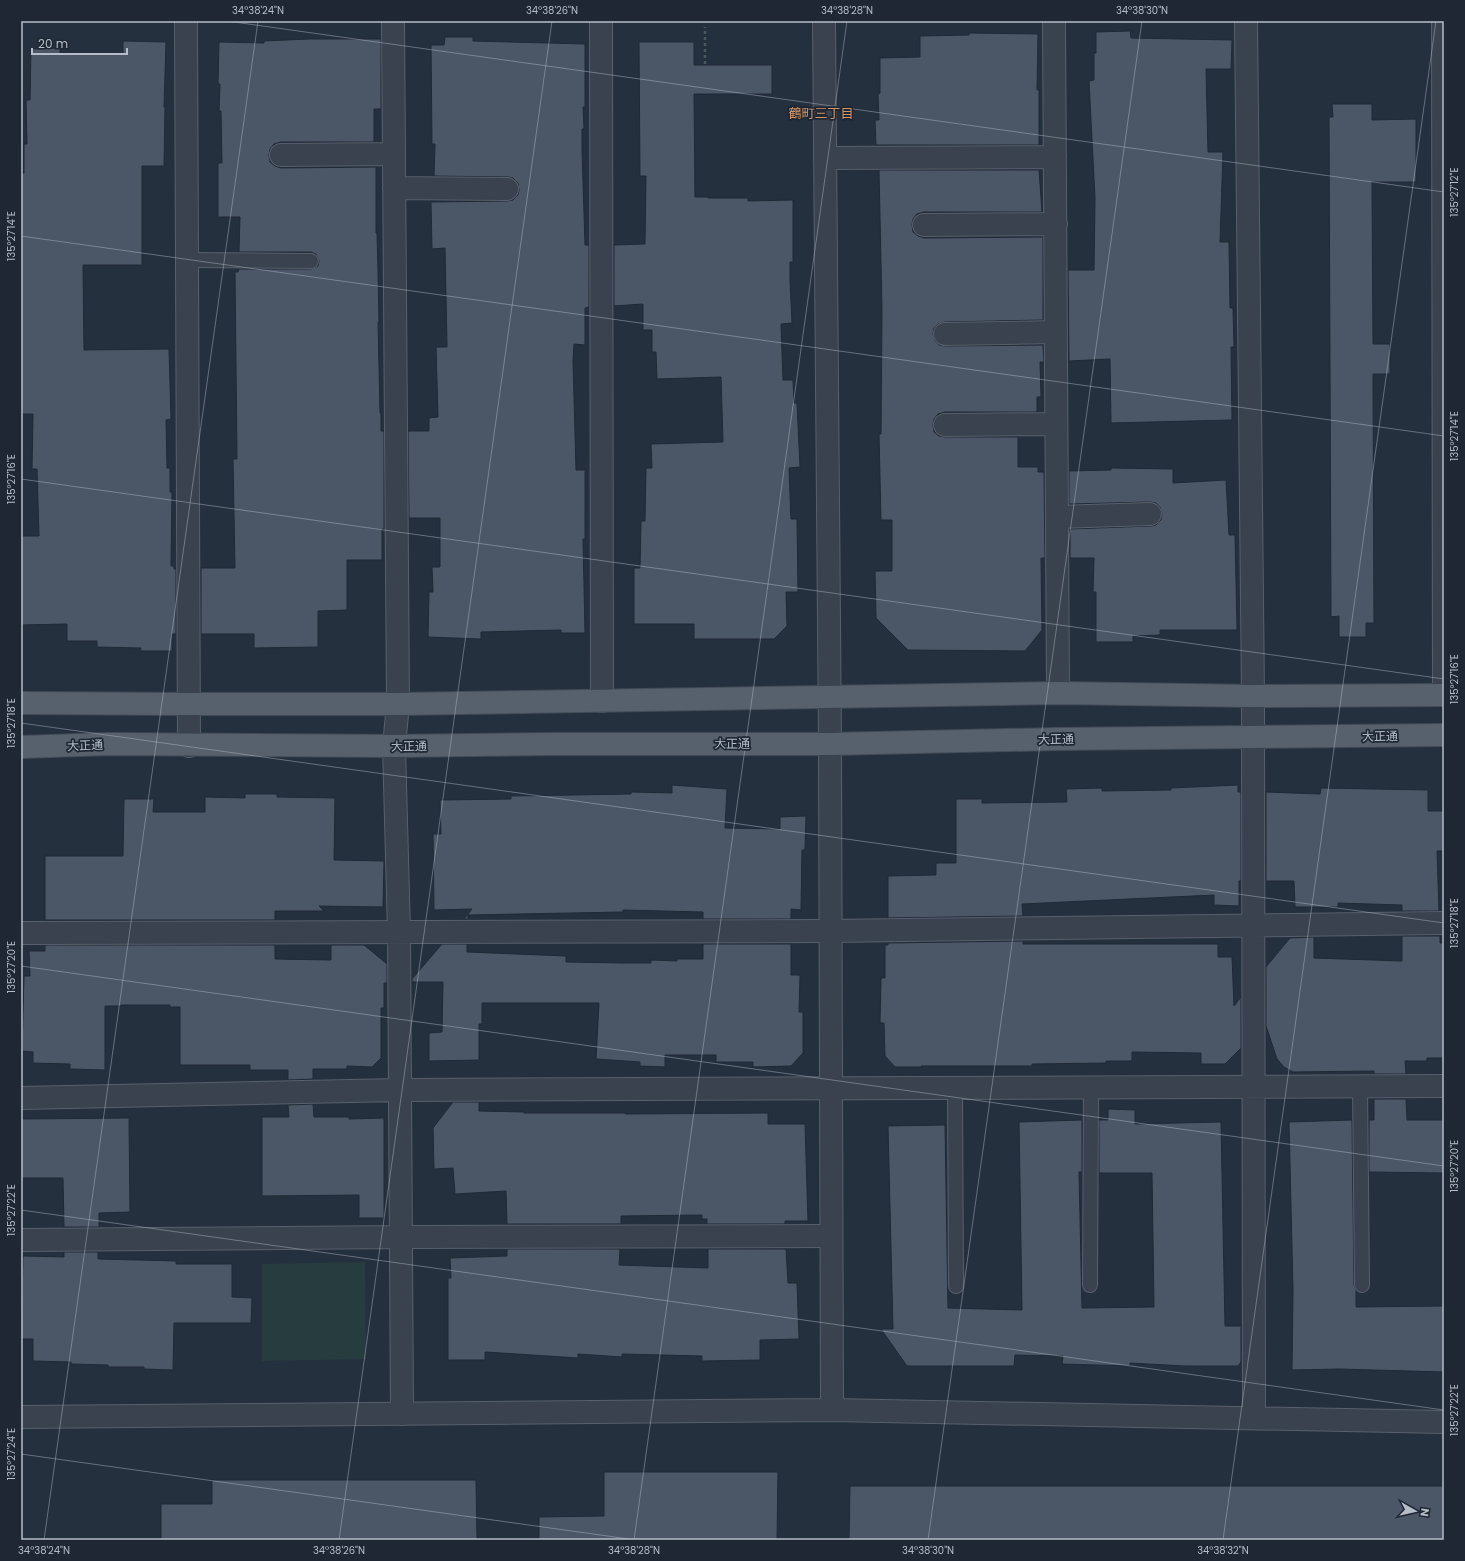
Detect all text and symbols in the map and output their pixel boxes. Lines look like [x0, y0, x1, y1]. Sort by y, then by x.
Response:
text: 34°38'24"N [232, 3, 284, 18]
text: 34°38'26"N [526, 3, 578, 18]
text: 34°38'28"N [821, 3, 873, 18]
text: 34°38'30"N [1116, 3, 1168, 18]
scale bar [32, 30, 127, 56]
text: 20 m [38, 35, 68, 52]
district label: 鶴町三丁目 [788, 104, 854, 123]
text: 135°27'12"E [1447, 167, 1462, 217]
text: 135°27'14"E [4, 211, 19, 261]
text: 135°27'14"E [1447, 411, 1462, 461]
text: 135°27'16"E [4, 454, 19, 504]
text: 135°27'16"E [1447, 654, 1462, 704]
text: 135°27'18"E [4, 698, 19, 748]
street label: 大正通 [1362, 727, 1398, 745]
street label: 大正通 [1038, 730, 1074, 748]
street label: 大正通 [714, 735, 750, 752]
street label: 大正通 [67, 736, 103, 754]
street label: 大正通 [391, 737, 427, 755]
text: 135°27'18"E [1447, 898, 1462, 948]
text: 135°27'20"E [4, 941, 19, 993]
text: 135°27'20"E [1447, 1140, 1462, 1192]
text: 135°27'22"E [4, 1184, 19, 1236]
text: 135°27'22"E [1447, 1384, 1462, 1436]
text: 135°27'24"E [4, 1428, 19, 1480]
north arrow [1395, 1491, 1435, 1531]
text: N [1416, 1507, 1433, 1518]
text: 34°38'24"N [18, 1543, 70, 1558]
text: 34°38'26"N [313, 1543, 365, 1558]
text: 34°38'28"N [608, 1543, 660, 1558]
text: 34°38'30"N [902, 1543, 954, 1558]
text: 34°38'32"N [1197, 1543, 1249, 1558]

